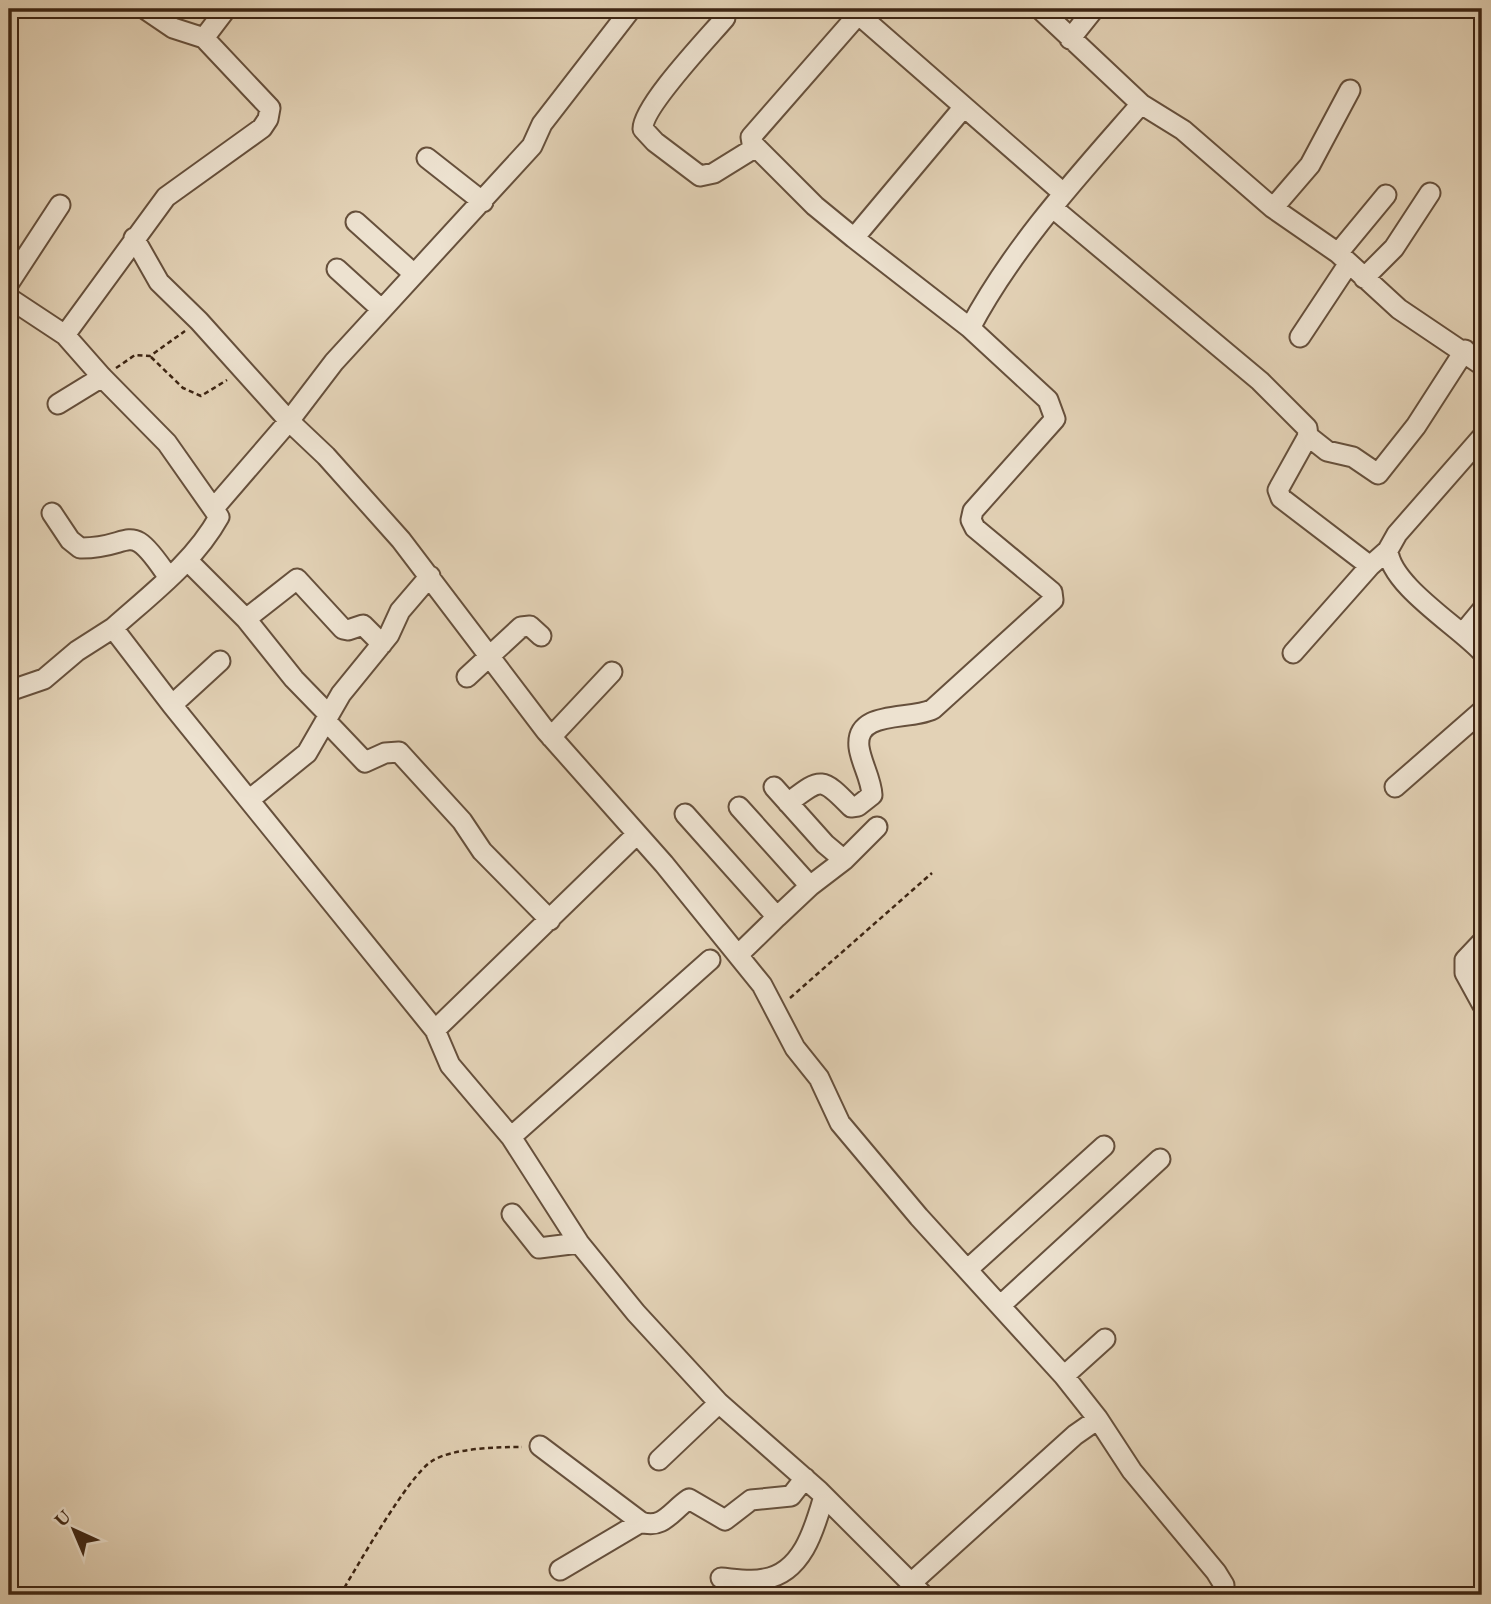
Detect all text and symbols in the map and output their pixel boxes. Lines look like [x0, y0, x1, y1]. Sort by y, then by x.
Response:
north arrow [38, 1496, 108, 1566]
text: U [49, 1504, 76, 1532]

